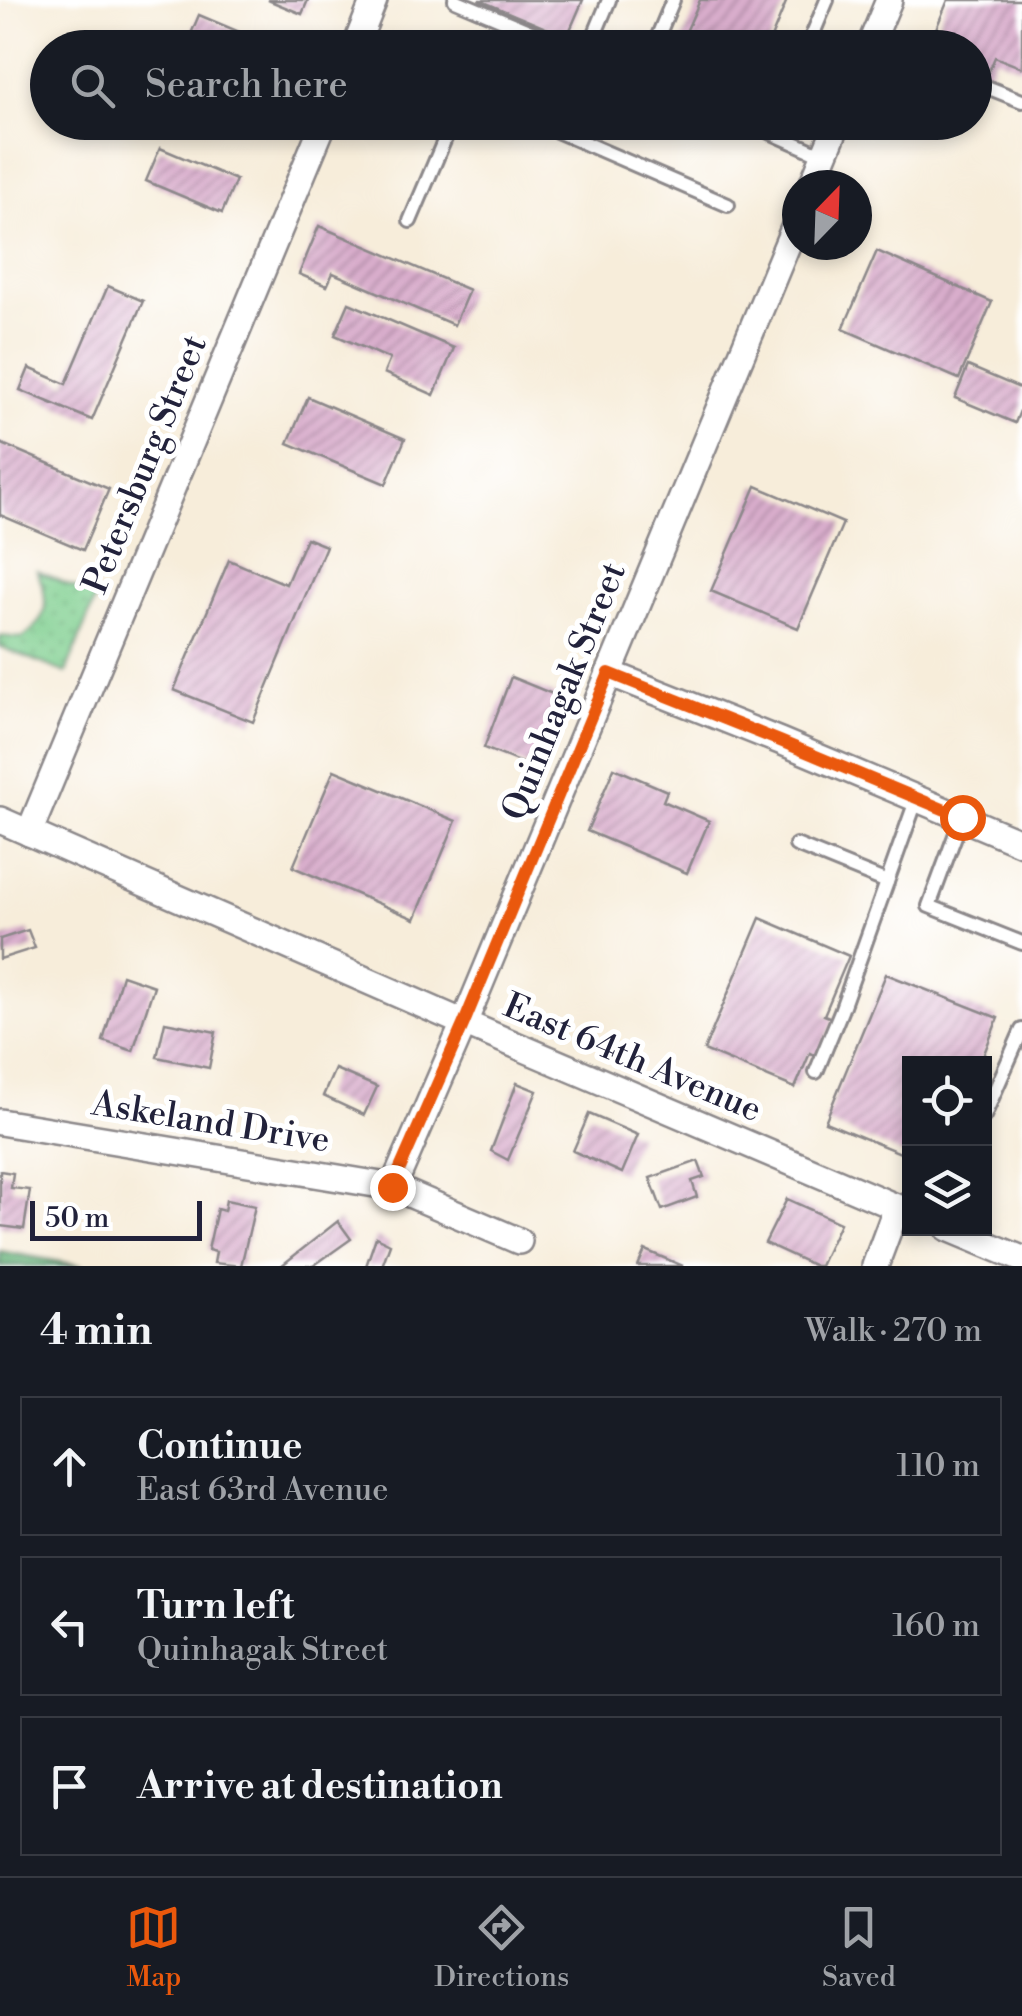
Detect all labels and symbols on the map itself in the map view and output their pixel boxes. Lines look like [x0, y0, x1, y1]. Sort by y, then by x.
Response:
north arrow [782, 170, 872, 260]
street label: Petersburg Street [74, 329, 217, 600]
street label: Quinhagak Street [493, 556, 636, 827]
route start [940, 795, 986, 841]
street label: East 64th Avenue [497, 985, 768, 1132]
street label: Askeland Drive [88, 1082, 333, 1162]
route end [370, 1165, 416, 1211]
scale bar [30, 1196, 202, 1240]

